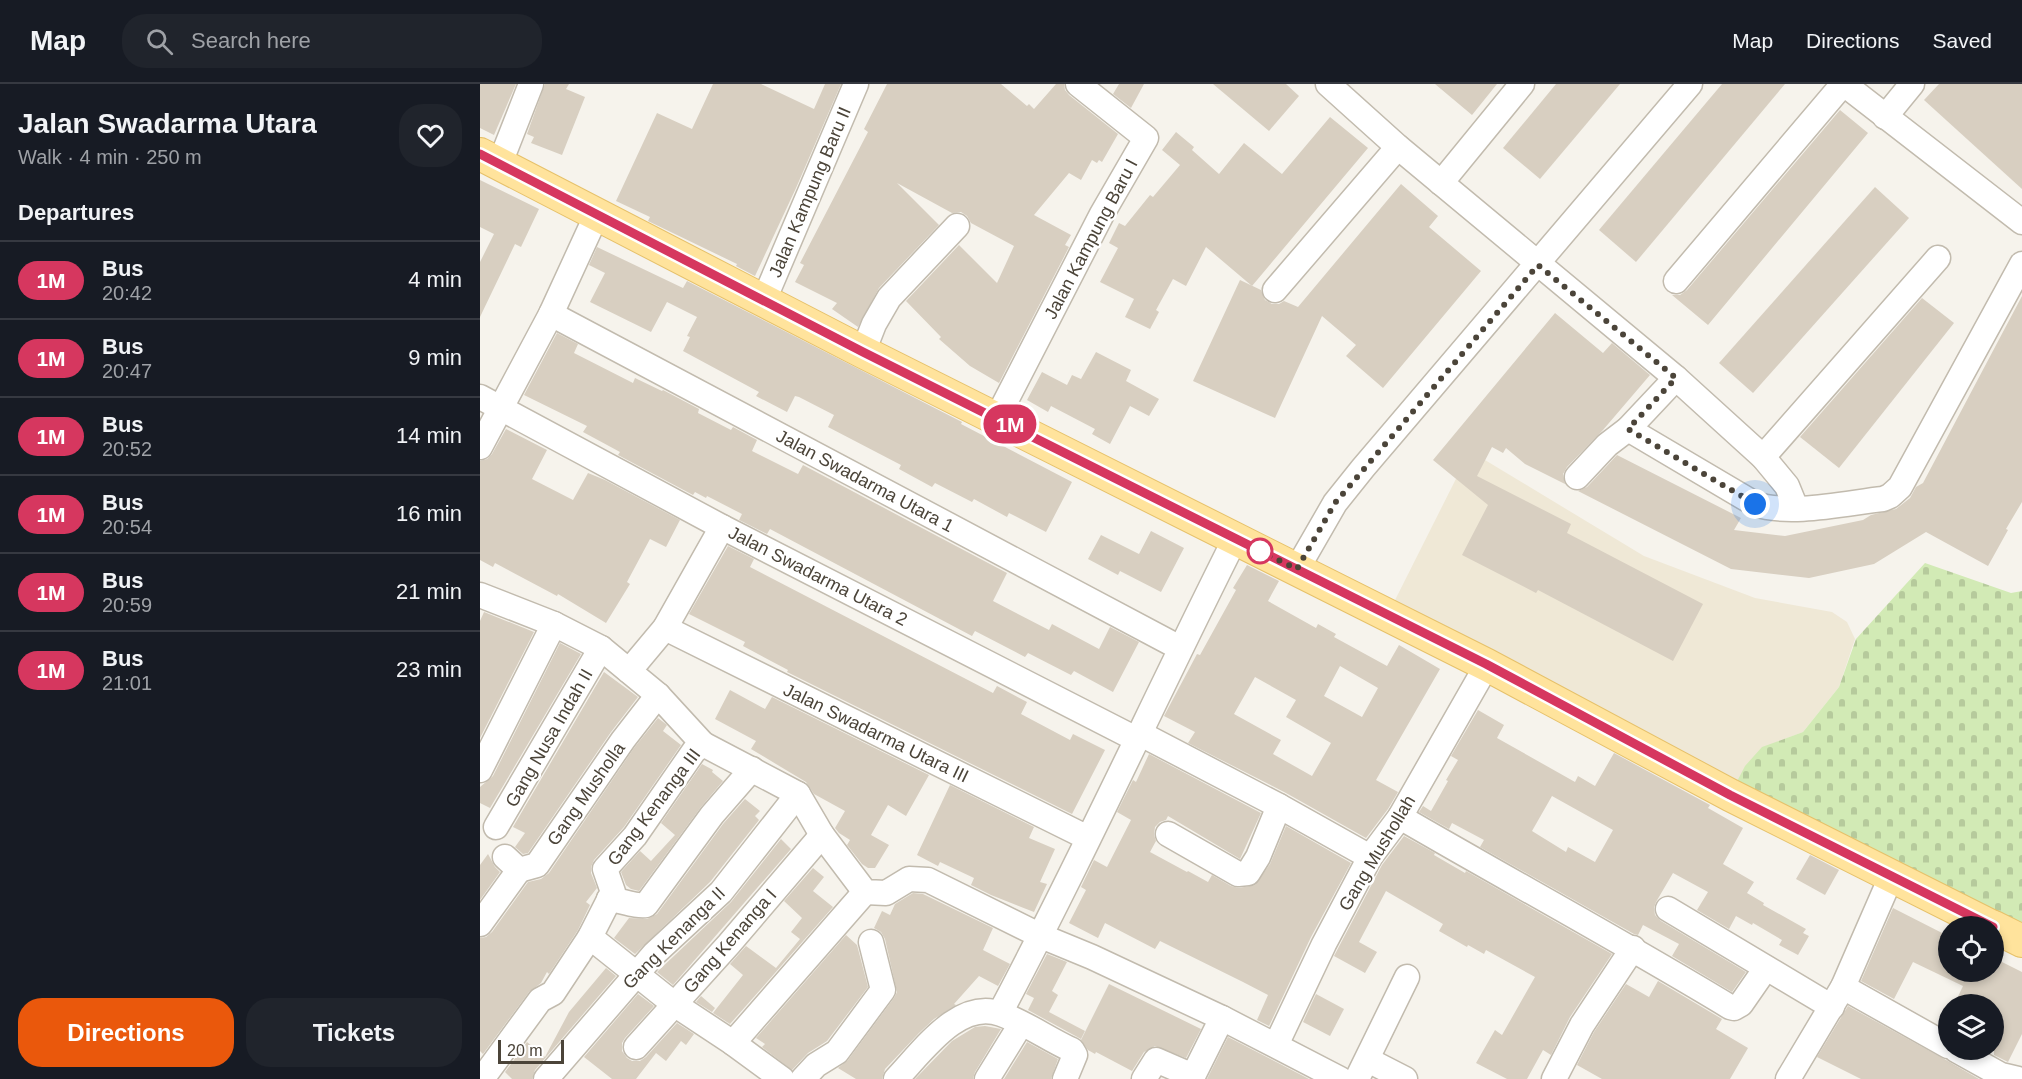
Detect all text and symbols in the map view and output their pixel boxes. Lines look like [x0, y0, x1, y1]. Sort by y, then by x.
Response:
search box [122, 14, 542, 68]
text: Map [30, 25, 86, 56]
icon: search [143, 25, 176, 58]
text: Search here [191, 28, 311, 53]
text: Map [1732, 29, 1773, 52]
text: Directions [1806, 29, 1899, 52]
text: Saved [1932, 29, 1992, 52]
button: heart [399, 104, 462, 167]
street label: Jalan Kampung Baru II [765, 104, 855, 280]
text: Jalan Swadarma Utara [18, 108, 317, 139]
text: Walk · 4 min · 250 m [18, 146, 202, 168]
street label: Jalan Kampung Baru I [1040, 156, 1142, 322]
text: Departures [18, 200, 134, 225]
text: Bus [102, 256, 144, 281]
text: 4 min [408, 267, 462, 292]
text: 1M [36, 269, 66, 292]
text: 20:42 [102, 282, 152, 304]
text: Bus [102, 334, 144, 359]
text: 9 min [408, 345, 462, 370]
text: 1M [36, 347, 66, 370]
text: 20:47 [102, 360, 152, 382]
line badge: 1M [983, 404, 1037, 444]
text: Bus [102, 412, 144, 437]
text: 1M [995, 413, 1025, 436]
text: 14 min [396, 423, 462, 448]
text: 1M [36, 425, 66, 448]
street label: Jalan Swadarma Utara 1 [773, 426, 957, 536]
text: 20:52 [102, 438, 152, 460]
your location [1740, 489, 1770, 519]
text: Bus [102, 490, 144, 515]
text: 16 min [396, 501, 462, 526]
text: 1M [36, 503, 66, 526]
text: 20:54 [102, 516, 152, 538]
street label: Jalan Swadarma Utara 2 [725, 522, 911, 630]
unlabelled marker [1247, 538, 1273, 564]
text: Bus [102, 568, 144, 593]
text: 21 min [396, 579, 462, 604]
text: 1M [36, 581, 66, 604]
text: 20:59 [102, 594, 152, 616]
text: Bus [102, 646, 144, 671]
text: 23 min [396, 657, 462, 682]
text: 1M [36, 659, 66, 682]
street label: Gang Nusa Indah II [501, 665, 597, 811]
text: 21:01 [102, 672, 152, 694]
street label: Jalan Swadarma Utara III [780, 679, 972, 787]
street label: Gang Musholla [543, 738, 629, 849]
street label: Gang Kenanga III [604, 745, 704, 869]
street label: Gang Mushollah [1335, 792, 1419, 914]
street label: Gang Kenanga II [618, 882, 730, 994]
street label: Gang Kenanga I [679, 884, 781, 998]
map controls [1938, 916, 2004, 1060]
button: locate [1938, 916, 2004, 982]
button: layers [1938, 994, 2004, 1060]
button: Directions [18, 998, 234, 1067]
button: Tickets [246, 998, 462, 1067]
scale bar [498, 1037, 564, 1064]
text: 20 m [507, 1042, 543, 1059]

